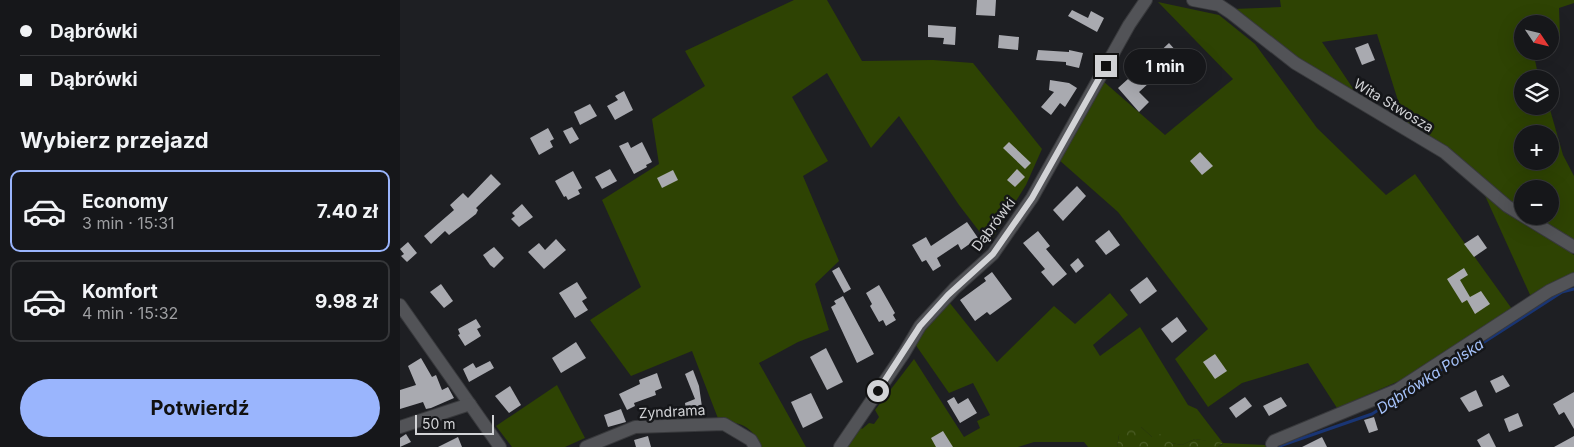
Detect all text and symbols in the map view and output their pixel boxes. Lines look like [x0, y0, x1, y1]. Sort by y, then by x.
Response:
north arrow [1514, 15, 1559, 60]
map controls [1514, 15, 1559, 225]
text: Dąbrówki [50, 20, 138, 43]
callout: 1 min [1124, 48, 1206, 84]
route end [1095, 55, 1117, 77]
text: 1 min [1145, 56, 1185, 76]
text: Dąbrówki [50, 68, 138, 91]
button: layers [1514, 70, 1559, 115]
street label: Wita Stwosza [1351, 75, 1437, 135]
button: + [1514, 125, 1559, 170]
text: Wybierz przejazd [20, 127, 209, 153]
button: − [1514, 180, 1559, 225]
icon: car [22, 189, 67, 234]
text: Economy [82, 190, 168, 213]
street label: Dąbrówki [967, 194, 1019, 254]
text: 7.40 zł [317, 200, 378, 223]
text: 3 min · 15:31 [82, 213, 175, 233]
icon: car [22, 279, 67, 324]
text: Komfort [82, 280, 158, 303]
text: 9.98 zł [315, 290, 378, 313]
text: 4 min · 15:32 [82, 303, 178, 323]
water label: Dąbrówka Polska [1373, 334, 1487, 418]
button: Potwierdź [20, 379, 380, 437]
route start [867, 380, 889, 402]
street label: Zyndrama [638, 401, 706, 421]
scale bar [415, 412, 494, 435]
text: 50 m [422, 415, 456, 432]

